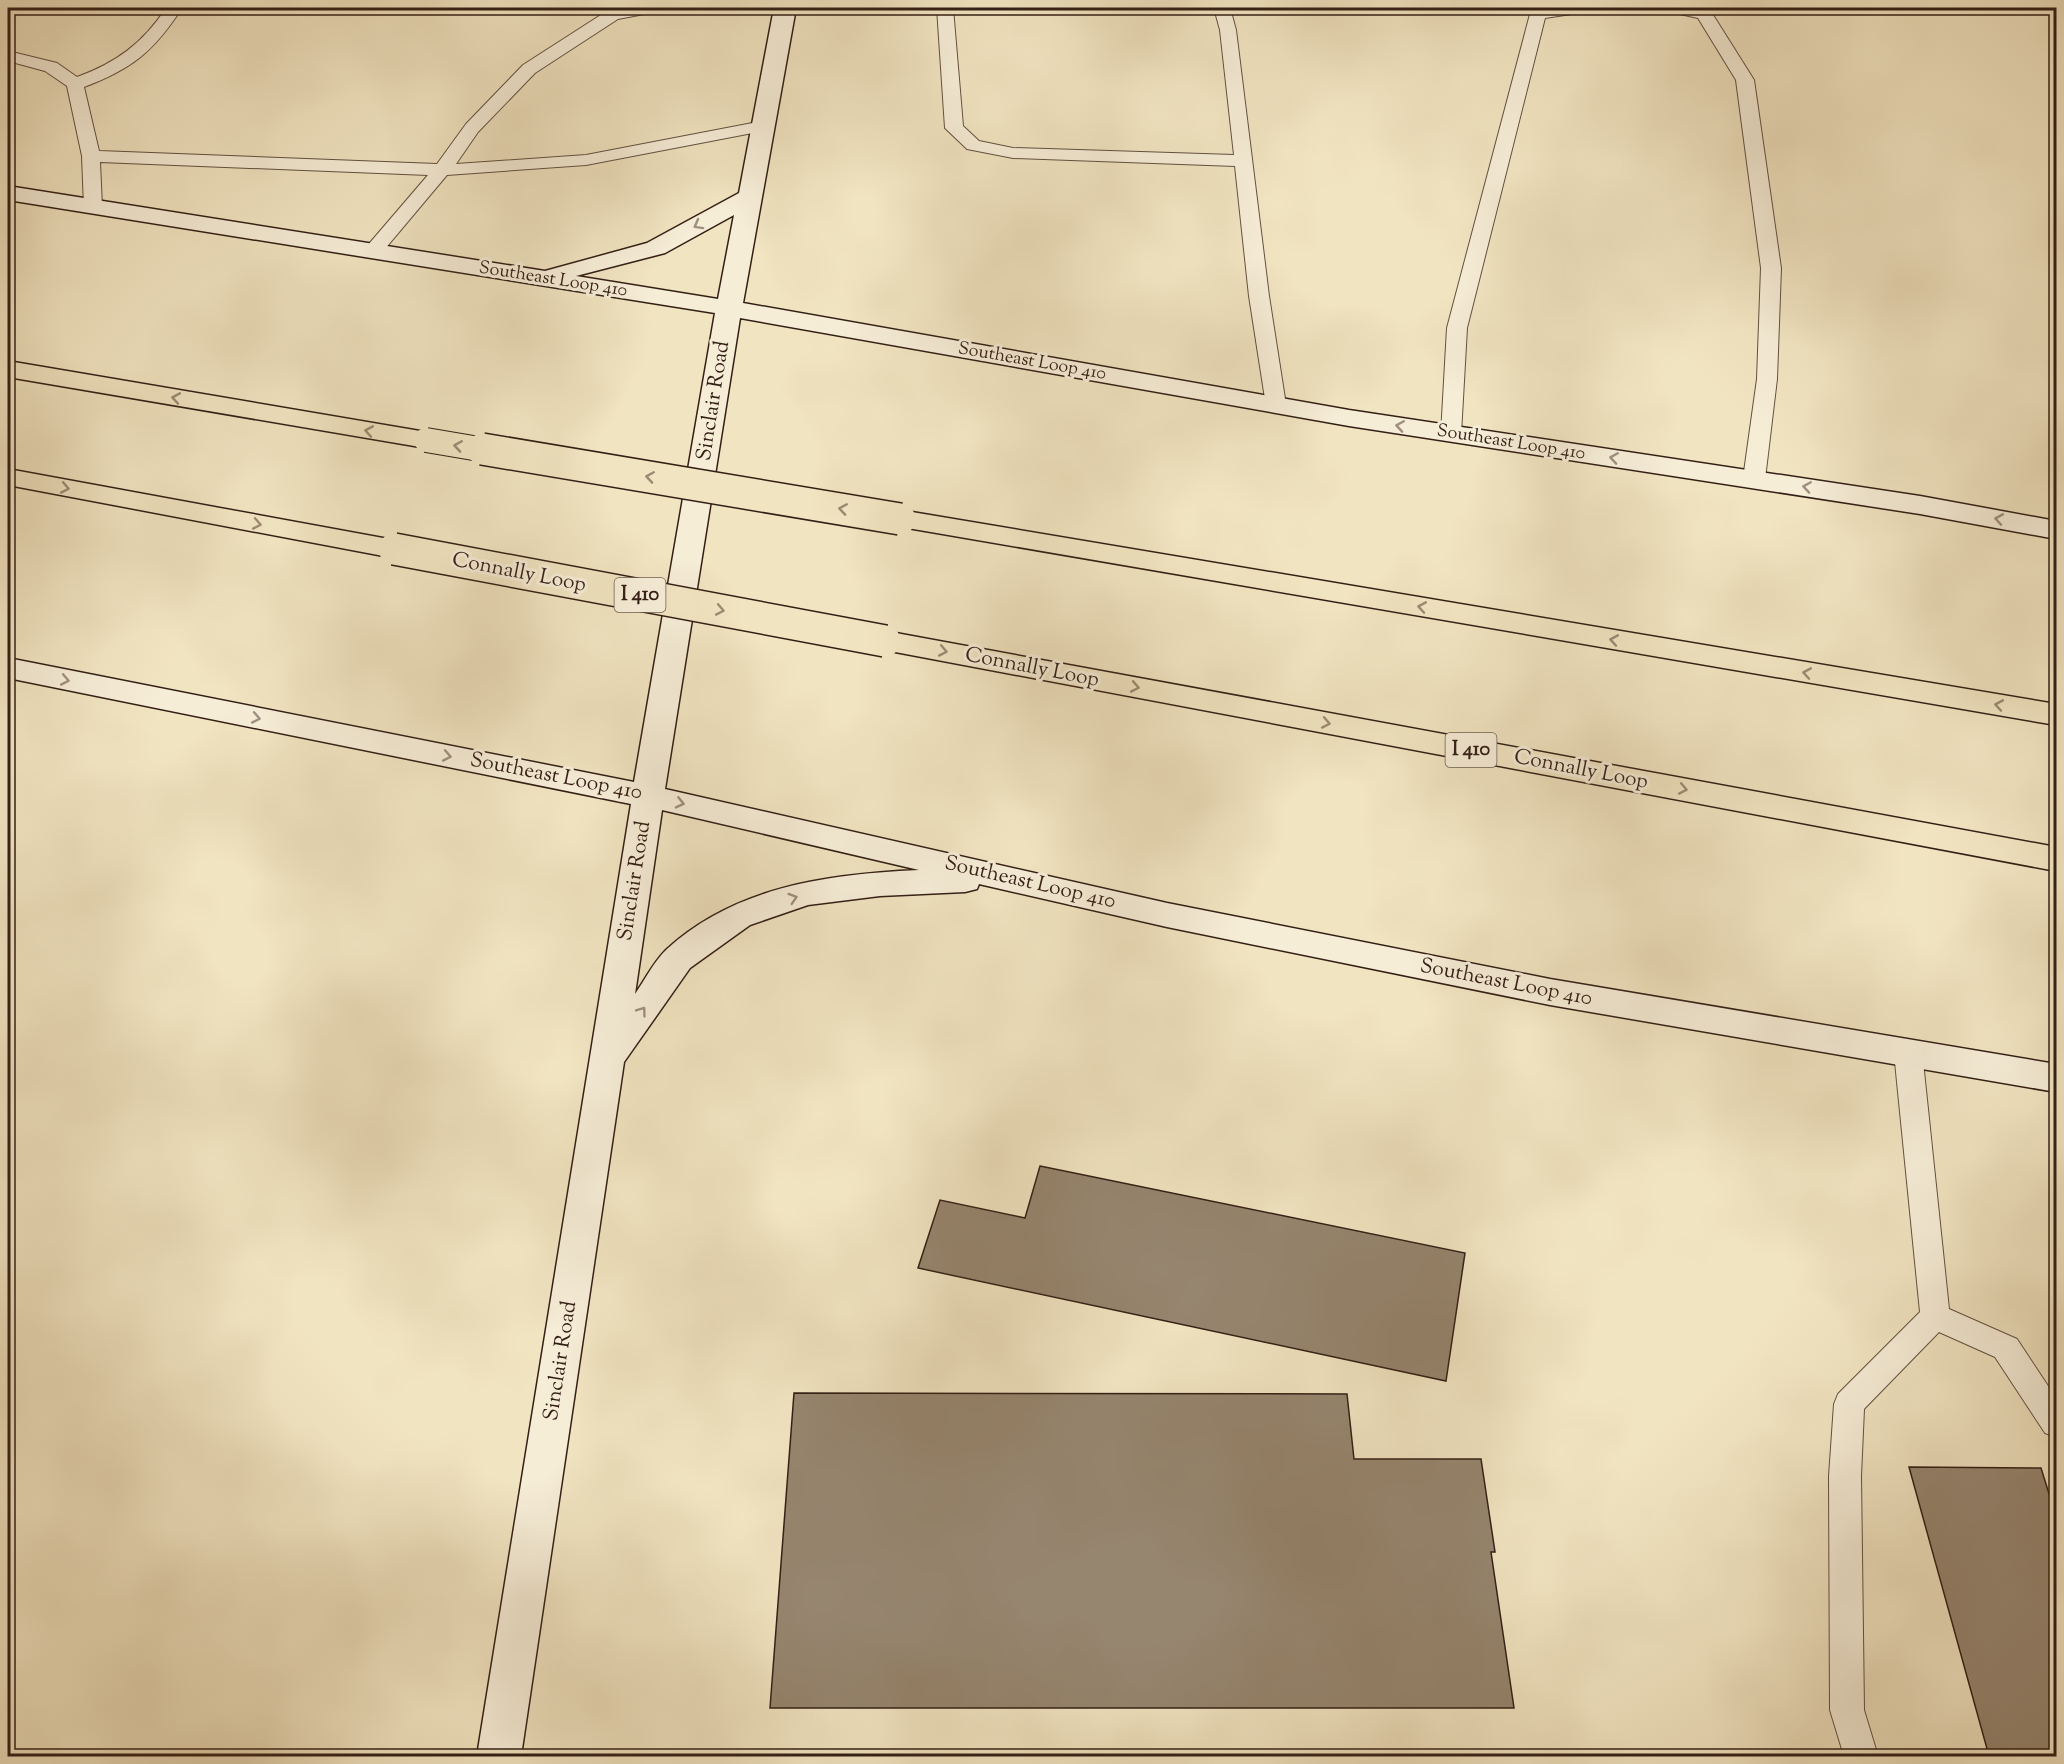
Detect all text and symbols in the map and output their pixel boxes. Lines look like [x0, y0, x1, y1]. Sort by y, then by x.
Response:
one-way arrow [694, 218, 704, 229]
street label: Southeast Loop 410 [477, 255, 629, 305]
street label: Southeast Loop 410 [956, 336, 1108, 388]
street label: Sinclair Road [690, 339, 738, 463]
one-way arrow [172, 392, 182, 405]
street label: Southeast Loop 410 [1435, 418, 1587, 468]
one-way arrow [1396, 420, 1406, 433]
one-way arrow [364, 425, 373, 437]
one-way arrow [453, 440, 463, 452]
one-way arrow [1609, 453, 1618, 465]
one-way arrow [646, 472, 655, 484]
one-way arrow [60, 481, 70, 494]
one-way arrow [1802, 482, 1811, 494]
one-way arrow [838, 504, 847, 516]
one-way arrow [1994, 513, 2004, 526]
one-way arrow [251, 517, 261, 530]
street label: Connally Loop [449, 545, 589, 601]
road number: I 410 [614, 578, 666, 612]
one-way arrow [1417, 602, 1427, 614]
one-way arrow [715, 603, 725, 616]
one-way arrow [1610, 634, 1620, 647]
street label: Connally Loop [962, 640, 1102, 696]
one-way arrow [938, 645, 948, 657]
one-way arrow [1802, 667, 1811, 679]
one-way arrow [60, 673, 70, 686]
one-way arrow [1129, 680, 1139, 693]
one-way arrow [1994, 700, 2003, 712]
one-way arrow [251, 711, 261, 724]
one-way arrow [1321, 716, 1331, 729]
road number: I 410 [1446, 733, 1496, 767]
street label: Connally Loop [1511, 742, 1651, 798]
street label: Southeast Loop 410 [467, 746, 645, 808]
one-way arrow [442, 749, 452, 762]
one-way arrow [1678, 782, 1688, 795]
one-way arrow [674, 795, 684, 808]
street label: Sinclair Road [611, 819, 659, 943]
street label: Southeast Loop 410 [941, 849, 1119, 917]
one-way arrow [787, 892, 798, 905]
street label: Southeast Loop 410 [1417, 952, 1595, 1014]
one-way arrow [634, 1006, 645, 1017]
street label: Sinclair Road [537, 1299, 585, 1423]

